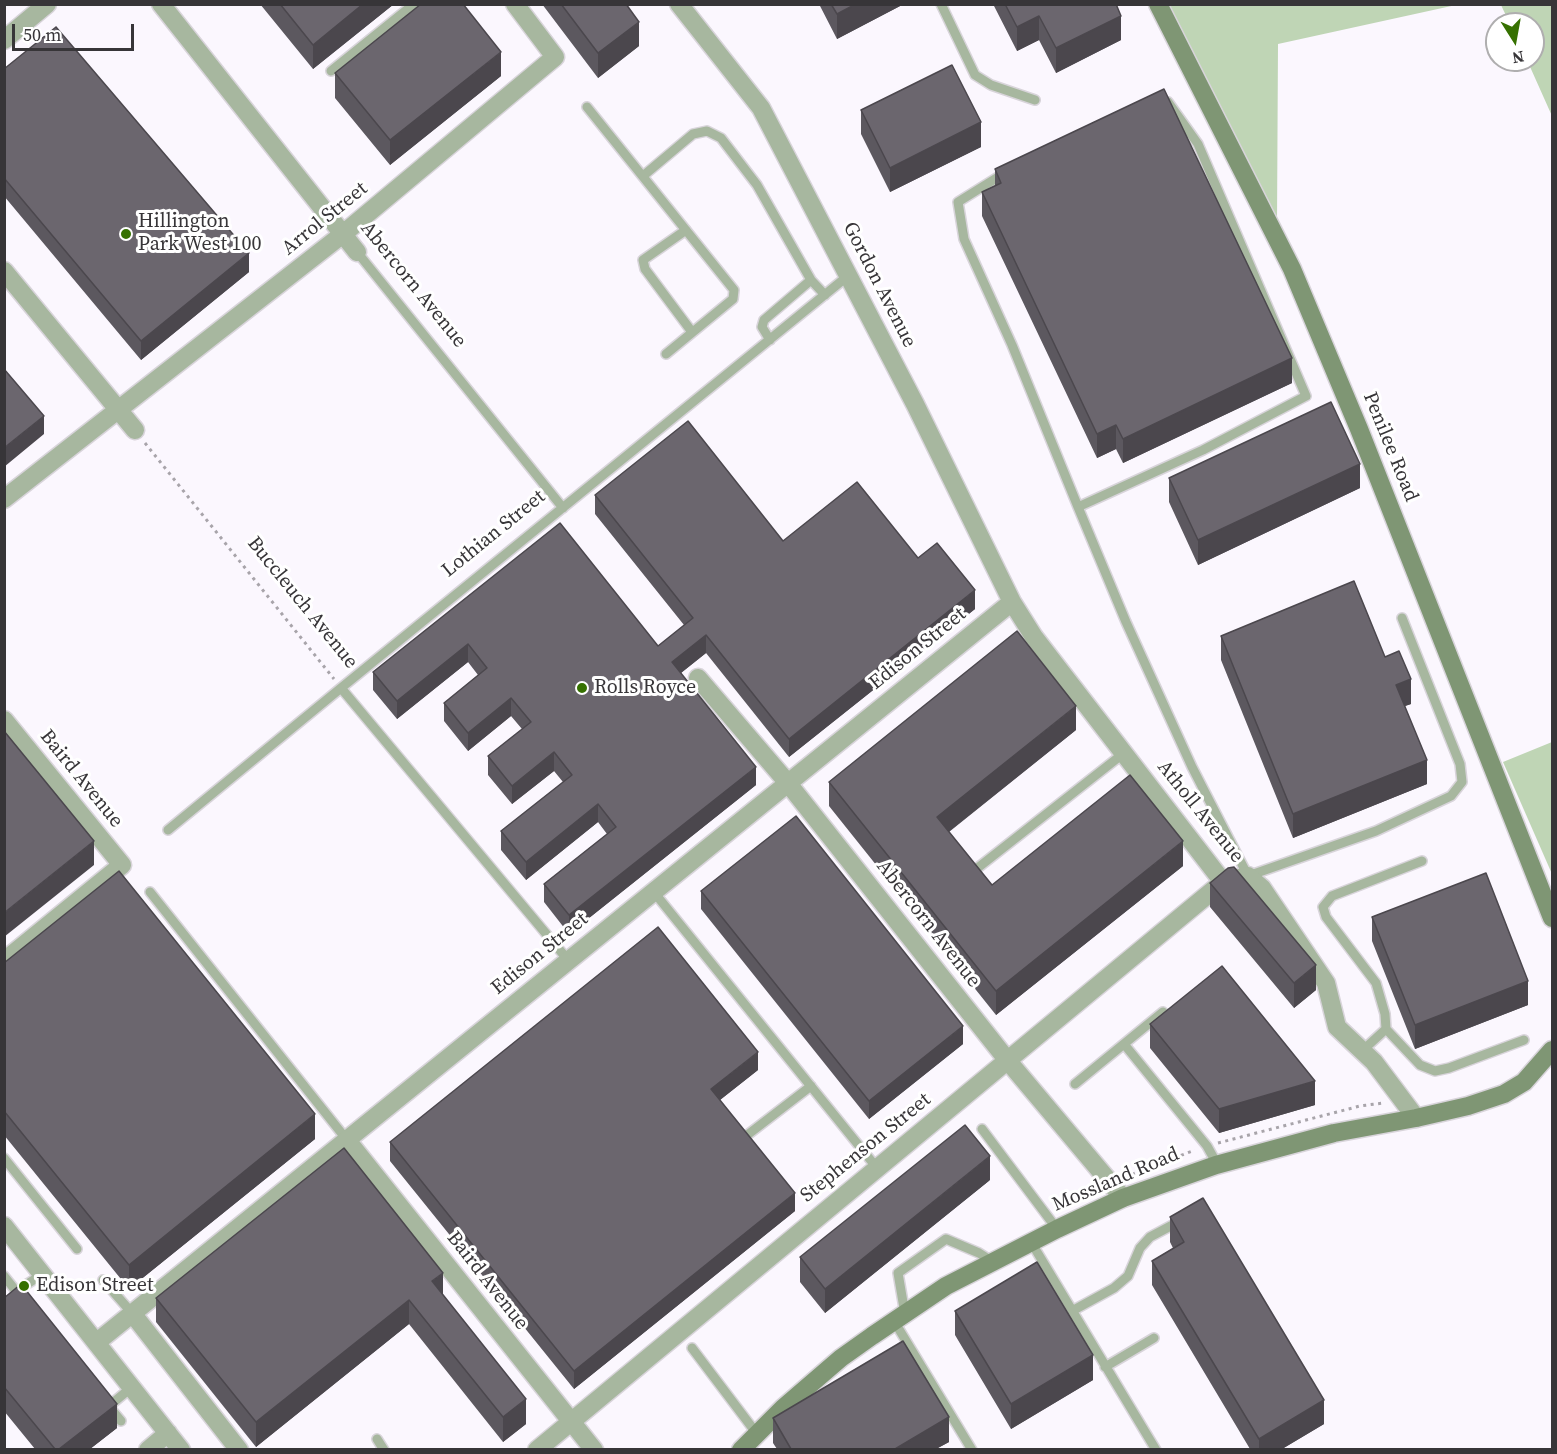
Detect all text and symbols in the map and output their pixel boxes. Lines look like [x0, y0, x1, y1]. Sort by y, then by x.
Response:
scale bar [15, 12, 136, 50]
north arrow [1485, 12, 1545, 72]
text: 50 m [23, 22, 61, 47]
text: N [1510, 46, 1526, 70]
street label: Arrol Street [277, 177, 373, 261]
place label: Hillington Park West 100 [138, 210, 262, 257]
street label: Abercorn Avenue [355, 217, 471, 353]
street label: Gordon Avenue [837, 218, 921, 352]
marker: Hillington Park West 100 [119, 227, 133, 241]
street label: Penilee Road [1357, 389, 1423, 505]
street label: Lothian Street [438, 485, 550, 583]
street label: Buccleuch Avenue [242, 532, 362, 674]
street label: Edison Street [865, 603, 971, 695]
place label: Rolls Royce [594, 676, 696, 700]
marker: Rolls Royce [575, 681, 589, 695]
street label: Baird Avenue [34, 725, 128, 833]
street label: Atholl Avenue [1152, 756, 1248, 868]
street label: Abercorn Avenue [871, 856, 985, 992]
street label: Edison Street [487, 908, 593, 1000]
street label: Stephenson Street [796, 1088, 936, 1208]
street label: Mossland Road [1049, 1143, 1183, 1217]
street label: Baird Avenue [441, 1227, 533, 1335]
place label: Edison Street [36, 1274, 153, 1298]
marker: Edison Street [17, 1279, 31, 1293]

